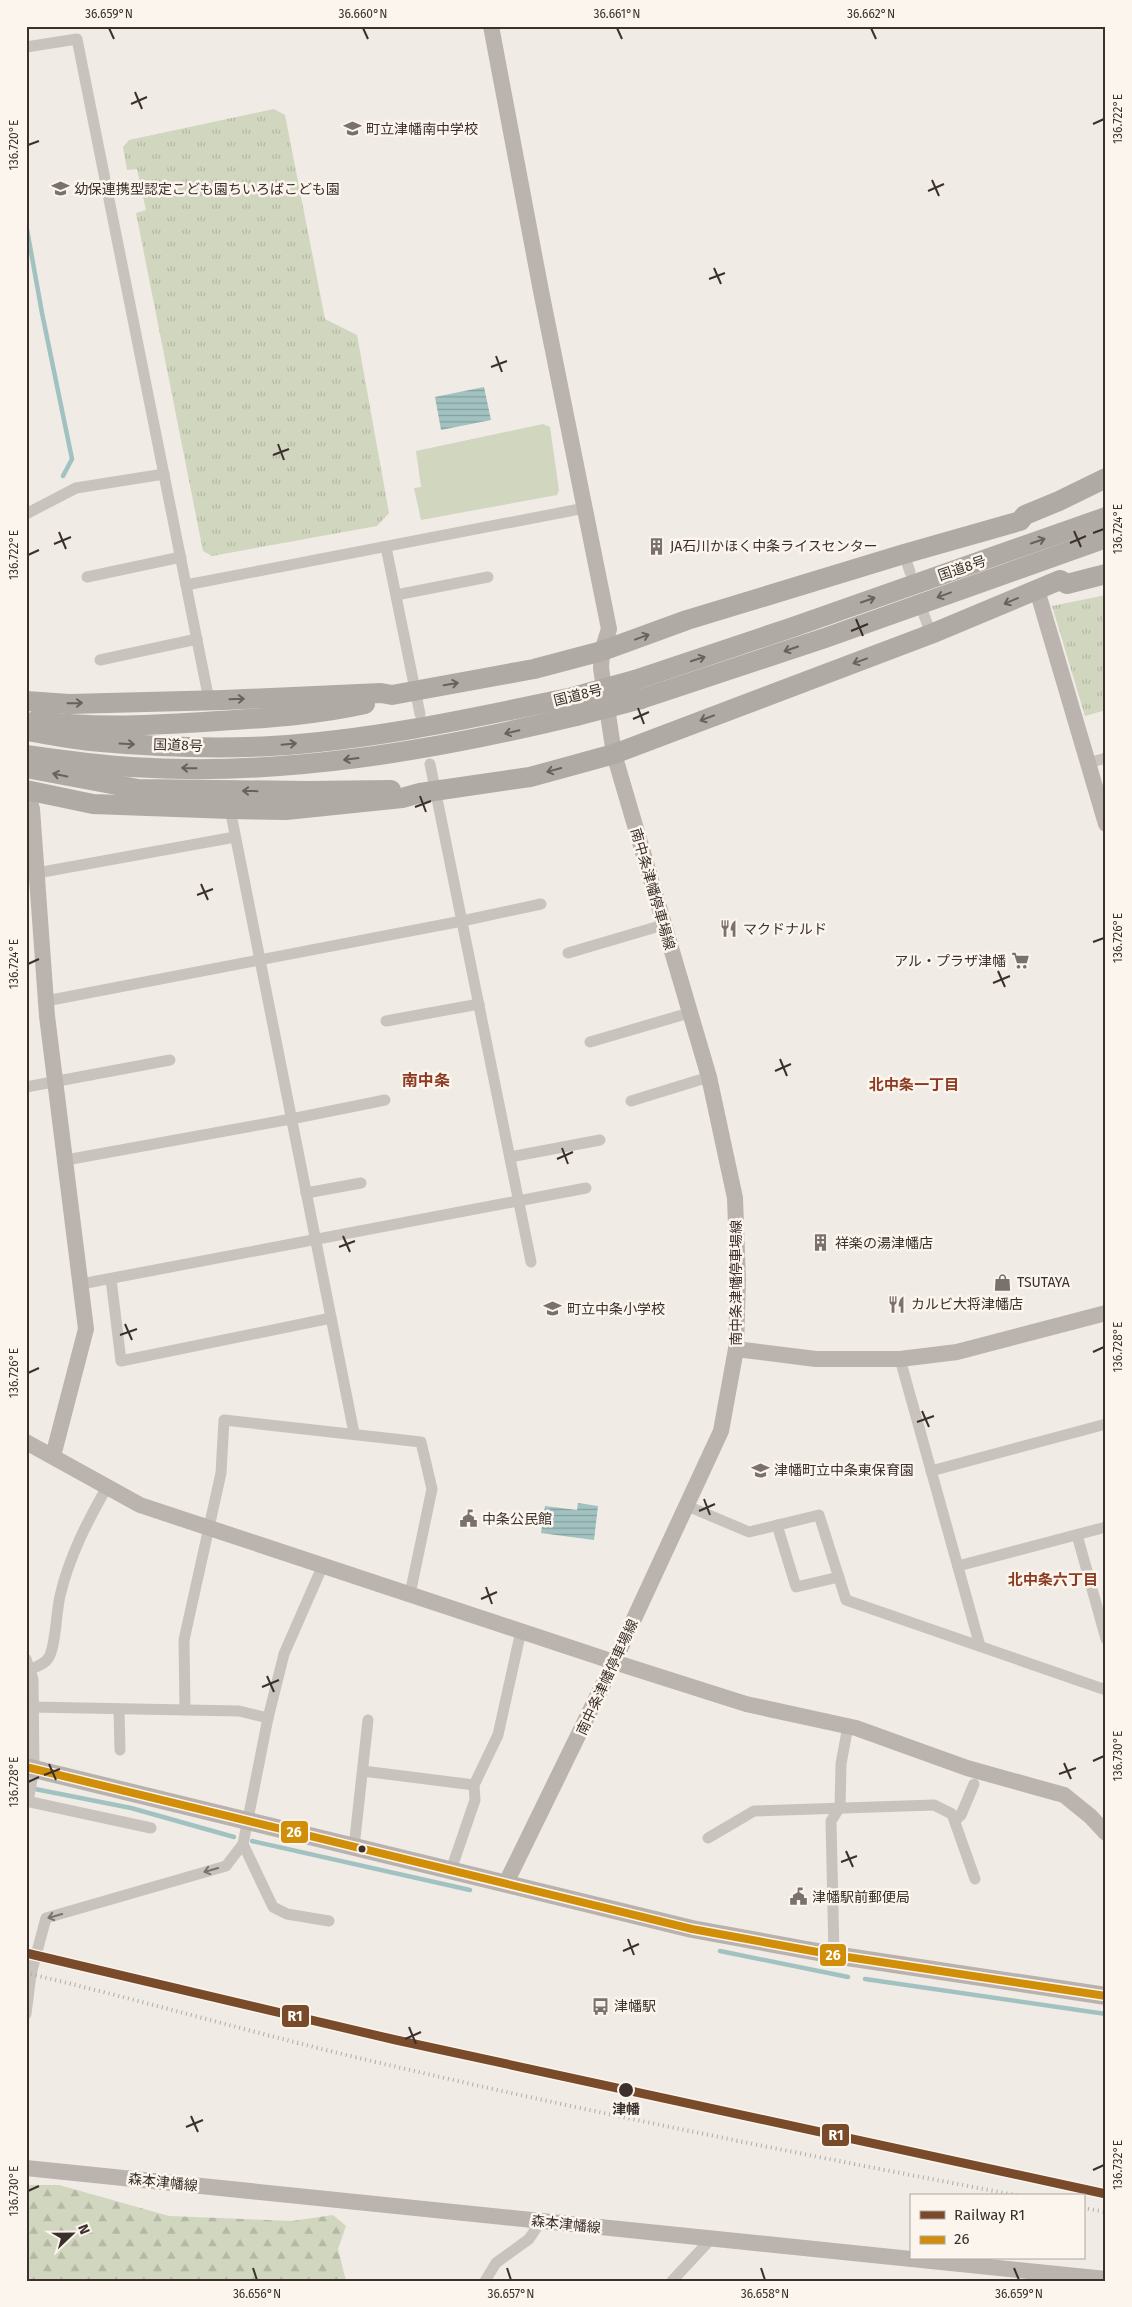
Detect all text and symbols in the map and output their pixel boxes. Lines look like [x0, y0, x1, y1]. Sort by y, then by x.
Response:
text: 36.659°N [85, 7, 133, 21]
text: 36.660°N [338, 7, 388, 21]
text: 36.661°N [593, 7, 641, 21]
text: 36.662°N [847, 7, 895, 21]
text: 136.722°E [1111, 94, 1125, 144]
school or university icon: 町立津幡南中学校 [342, 119, 362, 139]
text: 136.720°E [7, 120, 21, 170]
place label: 町立津幡南中学校 [366, 121, 478, 138]
school or university icon: 幼保連携型認定こども園ちいろばこども園 [50, 179, 70, 199]
place label: 幼保連携型認定こども園ちいろばこども園 [74, 181, 340, 198]
text: 136.724°E [1111, 504, 1125, 554]
text: 136.722°E [7, 530, 21, 580]
building icon: JA石川かほく中条ライスセンター [646, 536, 666, 556]
one-way arrow [1030, 536, 1045, 545]
place label: JA石川かほく中条ライスセンター [670, 538, 878, 555]
street label: 国道8号 [936, 552, 988, 585]
one-way arrow [937, 591, 952, 600]
one-way arrow [860, 595, 876, 605]
one-way arrow [1004, 596, 1019, 606]
one-way arrow [634, 632, 650, 641]
one-way arrow [784, 645, 800, 654]
one-way arrow [690, 653, 706, 663]
one-way arrow [852, 657, 868, 666]
one-way arrow [443, 678, 459, 688]
street label: 国道8号 [552, 681, 604, 710]
one-way arrow [229, 695, 245, 704]
one-way arrow [66, 698, 83, 708]
one-way arrow [700, 714, 716, 723]
one-way arrow [504, 728, 520, 737]
street label: 国道8号 [153, 736, 203, 755]
one-way arrow [118, 739, 134, 748]
one-way arrow [281, 739, 297, 749]
one-way arrow [344, 754, 360, 764]
one-way arrow [182, 764, 198, 773]
one-way arrow [546, 766, 562, 775]
one-way arrow [52, 770, 68, 779]
one-way arrow [242, 786, 258, 796]
street label: 南中条津幡停車場線 [627, 826, 678, 952]
text: 136.726°E [1111, 913, 1125, 963]
restaurant icon: マクドナルド [719, 919, 739, 939]
place label: マクドナルド [743, 921, 827, 938]
text: 136.724°E [7, 939, 21, 989]
supermarket icon: アル・プラザ津幡 [1010, 951, 1030, 971]
place label: アル・プラザ津幡 [894, 953, 1006, 970]
district label: 南中条 [402, 1071, 450, 1090]
district label: 北中条一丁目 [869, 1076, 959, 1094]
street label: 南中条津幡停車場線 [728, 1220, 745, 1346]
building icon: 祥楽の湯津幡店 [811, 1233, 831, 1253]
place label: 祥楽の湯津幡店 [835, 1235, 933, 1252]
shop icon: TSUTAYA [993, 1272, 1013, 1292]
place label: TSUTAYA [1017, 1274, 1070, 1291]
restaurant icon: カルビ大将津幡店 [887, 1294, 907, 1314]
place label: カルビ大将津幡店 [911, 1296, 1023, 1313]
school or university icon: 町立中条小学校 [543, 1299, 563, 1319]
place label: 町立中条小学校 [567, 1301, 665, 1318]
text: 136.728°E [1111, 1322, 1125, 1372]
text: 136.726°E [7, 1348, 21, 1398]
school or university icon: 津幡町立中条東保育園 [750, 1460, 770, 1480]
place label: 津幡町立中条東保育園 [774, 1462, 914, 1479]
public building icon: 中条公民館 [458, 1509, 478, 1529]
place label: 中条公民館 [482, 1511, 552, 1528]
district label: 北中条六丁目 [1008, 1571, 1098, 1589]
street label: 南中条津幡停車場線 [573, 1617, 642, 1738]
text: 136.730°E [1111, 1730, 1125, 1782]
text: 136.728°E [7, 1757, 21, 1807]
line badge: 26 [280, 1820, 309, 1844]
text: 26 [286, 1824, 302, 1841]
unlabelled marker [357, 1844, 367, 1854]
one-way arrow [203, 1866, 219, 1876]
public building icon: 津幡駅前郵便局 [788, 1887, 808, 1907]
place label: 津幡駅前郵便局 [812, 1889, 910, 1906]
one-way arrow [47, 1911, 63, 1921]
line badge: 26 [819, 1943, 847, 1967]
text: 26 [825, 1947, 841, 1964]
bus stop icon: 津幡駅 [590, 1996, 610, 2016]
place label: 津幡駅 [614, 1998, 656, 2015]
line badge: R1 [281, 2004, 310, 2028]
text: R1 [288, 2008, 302, 2025]
marker: 津幡 [617, 2081, 635, 2099]
place label: 津幡 [612, 2101, 640, 2118]
line badge: R1 [821, 2123, 850, 2147]
text: R1 [829, 2127, 843, 2144]
text: 136.732°E [1111, 2140, 1125, 2190]
text: 136.730°E [7, 2165, 21, 2217]
street label: 森本津幡線 [127, 2170, 199, 2195]
legend [910, 2194, 1084, 2260]
text: Railway R1 [954, 2206, 1025, 2224]
north arrow [48, 2210, 98, 2260]
street label: 森本津幡線 [530, 2212, 602, 2237]
text: N [74, 2222, 93, 2237]
text: 26 [954, 2230, 969, 2248]
text: 36.656°N [233, 2287, 281, 2301]
text: 36.657°N [487, 2287, 535, 2301]
text: 36.658°N [741, 2287, 789, 2301]
text: 36.659°N [995, 2287, 1043, 2301]

